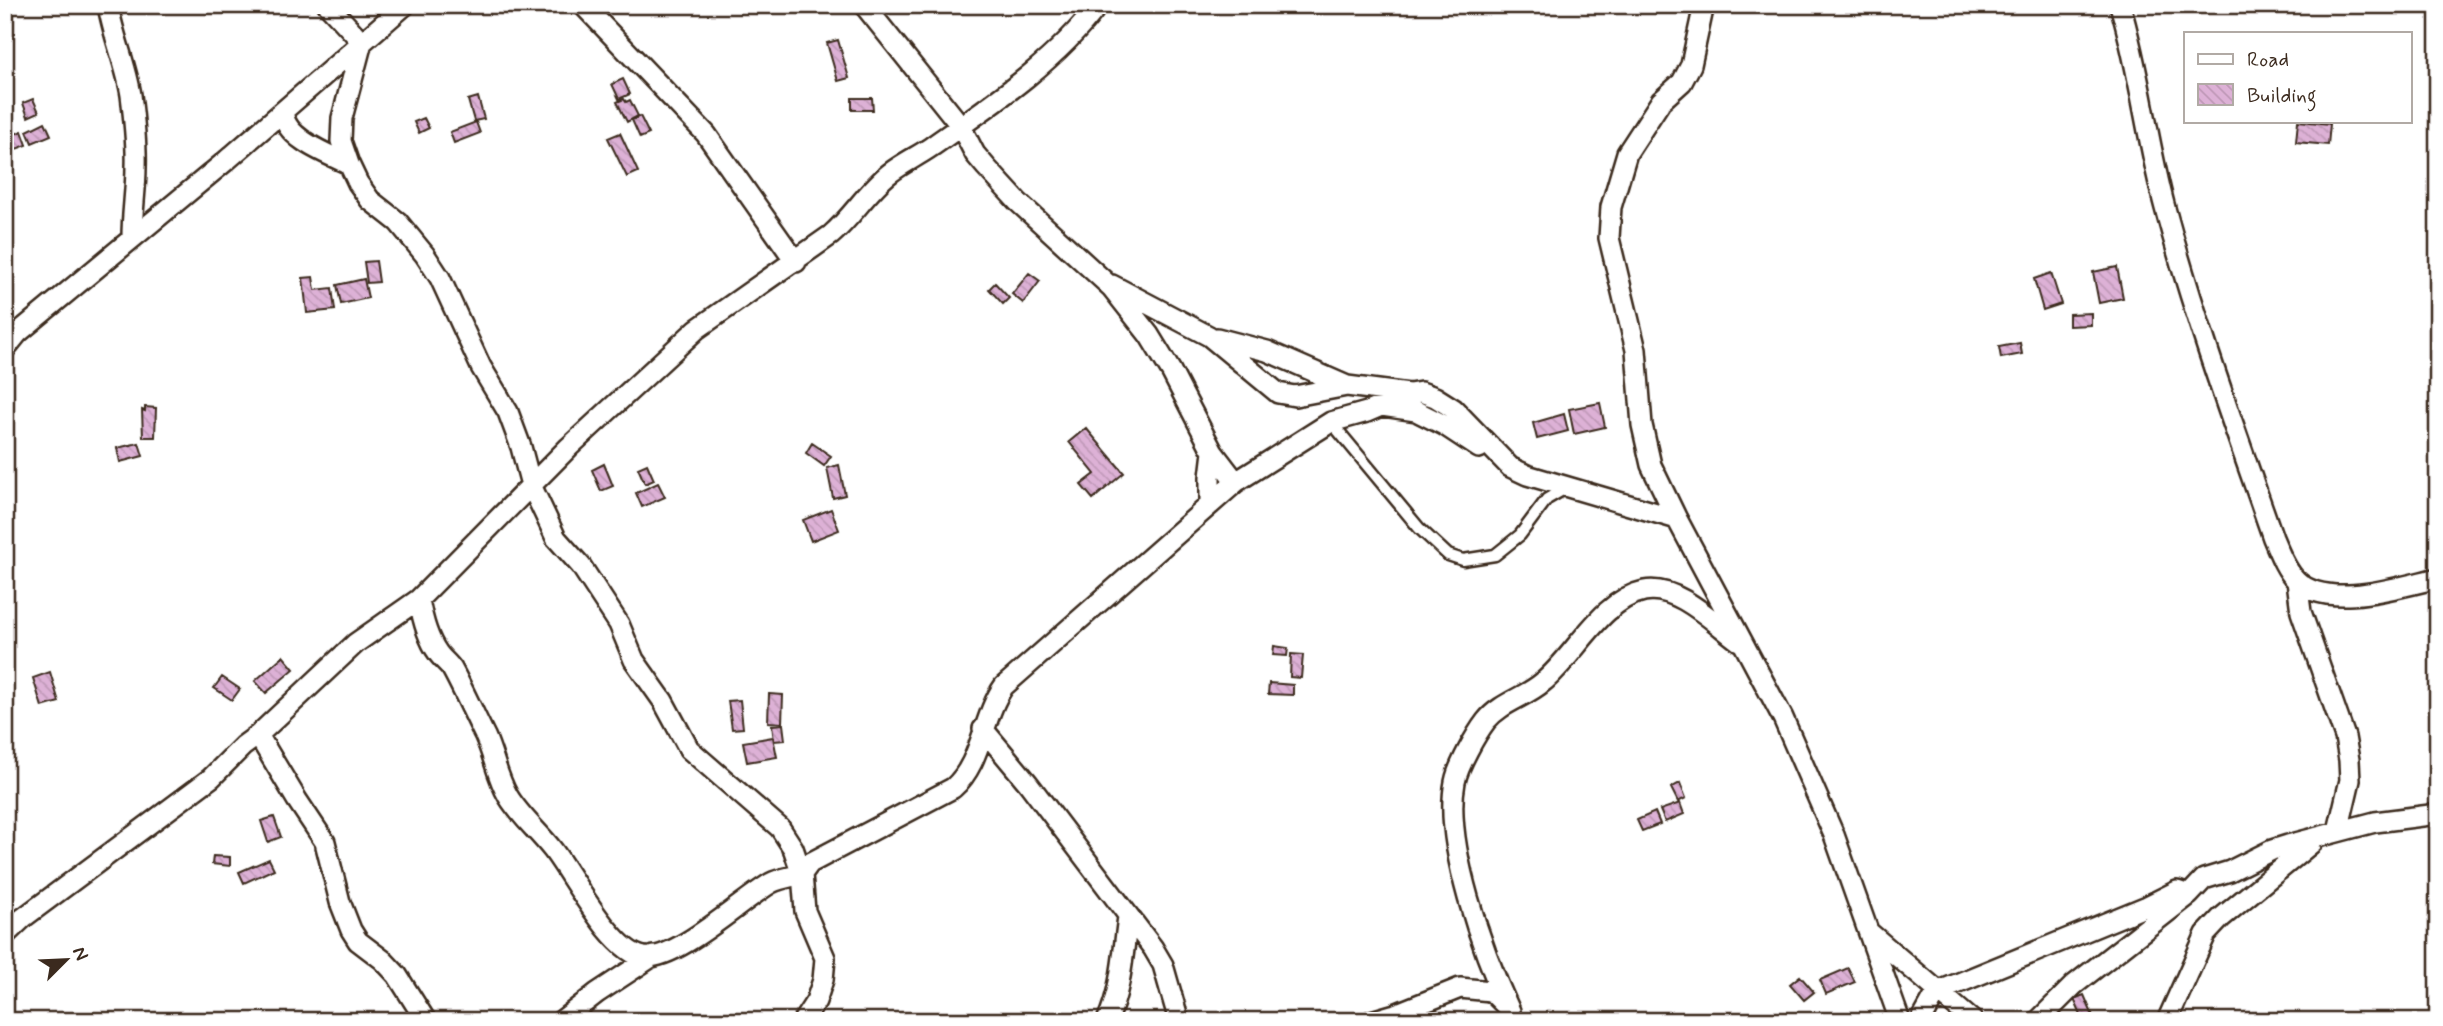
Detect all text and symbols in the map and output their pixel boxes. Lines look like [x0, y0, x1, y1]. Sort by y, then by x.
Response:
legend [2184, 32, 2412, 122]
text: Road [2247, 46, 2289, 74]
text: Building [2247, 82, 2317, 112]
north arrow [32, 925, 102, 995]
text: N [66, 943, 94, 965]

